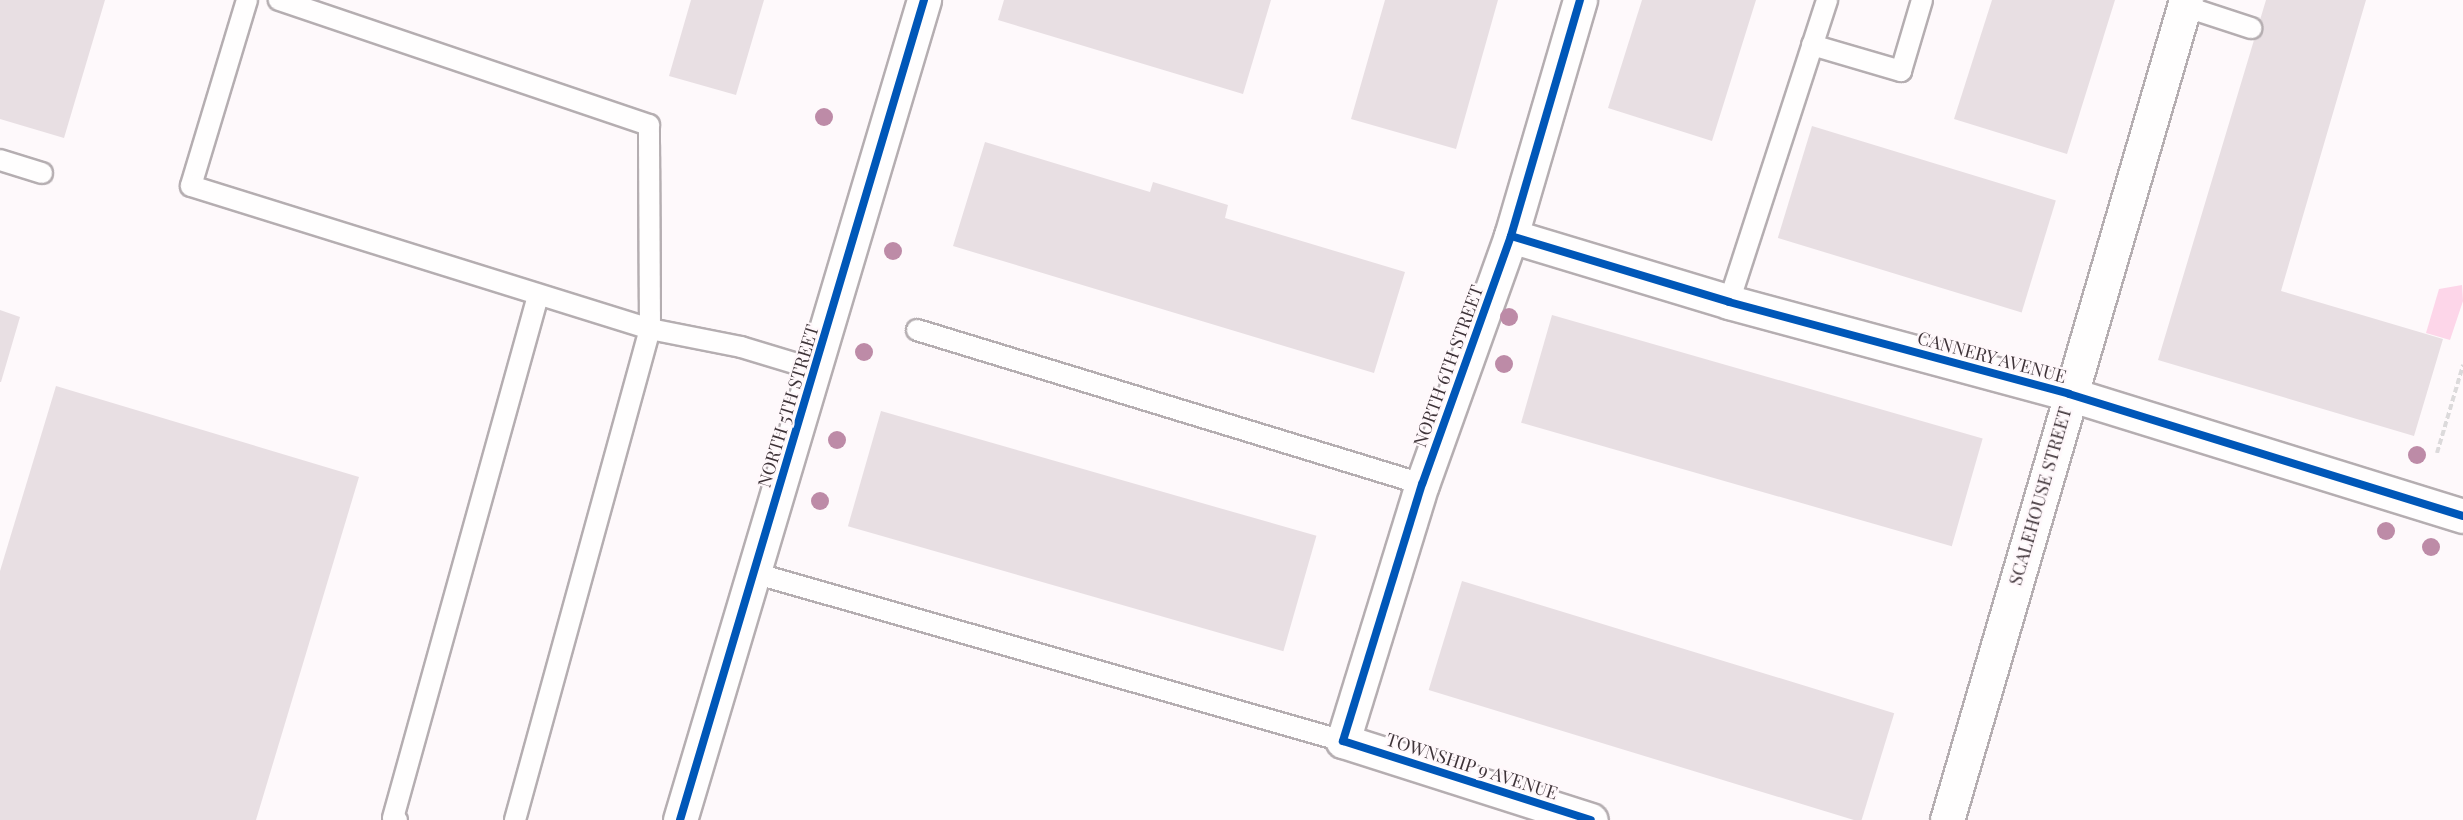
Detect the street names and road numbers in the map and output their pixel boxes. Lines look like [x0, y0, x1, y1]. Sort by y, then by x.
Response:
street label: NORTH 6TH STREET [1409, 282, 1487, 450]
street label: NORTH 5TH STREET [753, 322, 823, 490]
street label: CANNERY AVENUE [1915, 327, 2069, 387]
street label: SCALEHOUSE STREET [2004, 404, 2076, 588]
street label: TOWNSHIP 9 AVENUE [1383, 728, 1561, 804]

